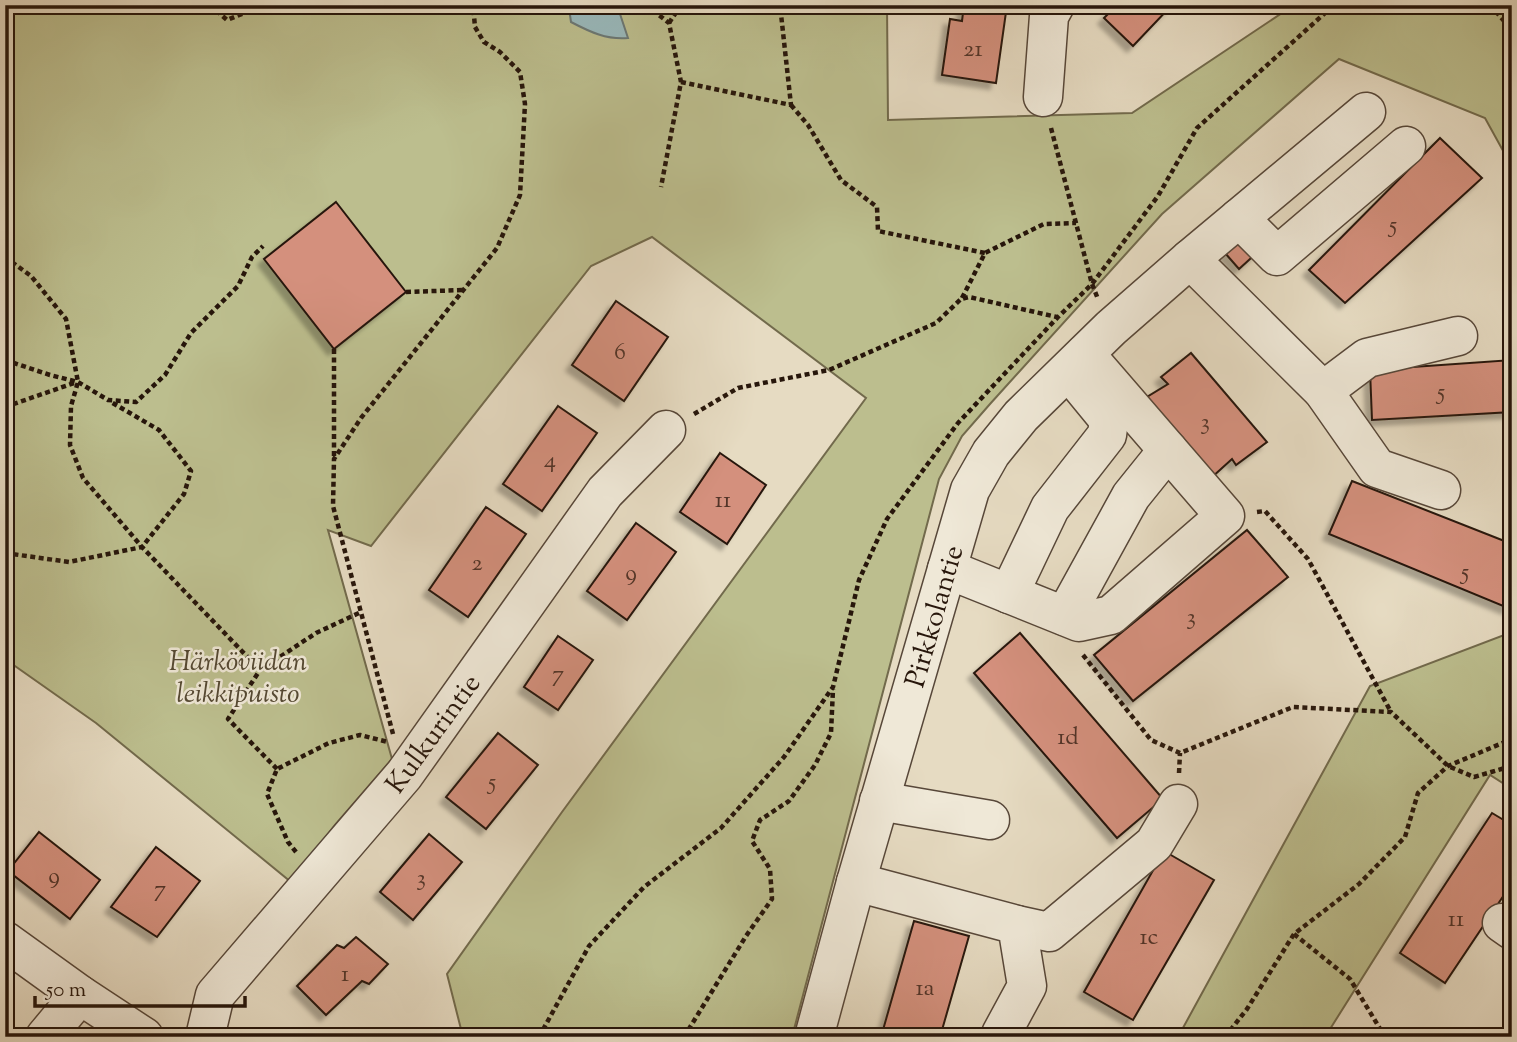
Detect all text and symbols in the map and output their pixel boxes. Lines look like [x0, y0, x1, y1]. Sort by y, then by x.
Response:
house number: 21 [963, 33, 983, 67]
house number: 5 [1387, 209, 1397, 243]
house number: 6 [614, 336, 626, 370]
house number: 5 [1435, 376, 1445, 410]
house number: 3 [1200, 406, 1210, 440]
house number: 4 [544, 444, 556, 478]
house number: 11 [715, 484, 731, 518]
street label: Pirkkolantie [897, 541, 975, 693]
house number: 2 [471, 547, 483, 581]
house number: 5 [1459, 556, 1469, 590]
house number: 9 [625, 557, 637, 591]
house number: 3 [1186, 601, 1196, 635]
park label: Härköviidan leikkipuisto [169, 643, 307, 715]
house number: 7 [552, 658, 564, 692]
street label: Kulkurintie [377, 667, 492, 803]
house number: 1d [1057, 721, 1079, 755]
house number: 5 [486, 766, 496, 800]
house number: 9 [48, 860, 60, 894]
house number: 3 [416, 862, 426, 896]
house number: 7 [154, 873, 166, 907]
house number: 11 [1448, 903, 1464, 937]
house number: 1c [1140, 921, 1159, 955]
house number: 1 [341, 958, 349, 992]
scale bar [35, 965, 245, 1009]
house number: 1a [915, 972, 935, 1006]
text: 50 m [45, 976, 86, 1006]

